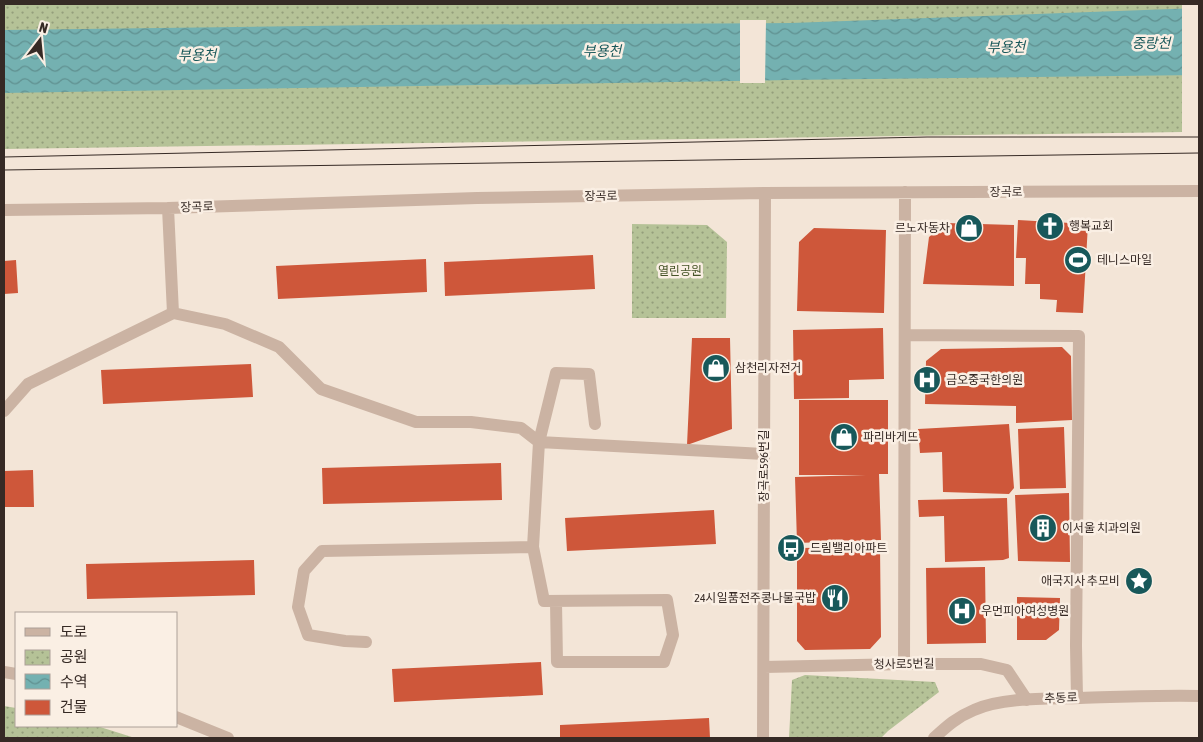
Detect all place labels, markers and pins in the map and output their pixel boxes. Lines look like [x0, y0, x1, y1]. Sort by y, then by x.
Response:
church icon: 행복교회 [1035, 211, 1065, 241]
shop icon: 르노자동차 [954, 213, 984, 243]
place label: 행복교회 [1069, 219, 1113, 233]
place label: 르노자동차 [895, 221, 950, 235]
sports icon: 테니스마일 [1063, 245, 1093, 275]
place label: 테니스마일 [1097, 253, 1152, 267]
shop icon: 삼천리자전거 [701, 353, 731, 383]
place label: 삼천리자전거 [735, 361, 801, 375]
hospital icon: 금오중국한의원 [912, 365, 942, 395]
place label: 금오중국한의원 [946, 373, 1023, 387]
shop icon: 파리바게뜨 [829, 422, 859, 452]
place label: 파리바게뜨 [863, 430, 918, 444]
building icon: 이서울 치과의원 [1028, 513, 1058, 543]
place label: 이서울 치과의원 [1062, 521, 1141, 535]
bus stop icon: 드림밸리아파트 [776, 533, 806, 563]
place label: 드림밸리아파트 [810, 541, 887, 555]
place icon: 애국지사 추모비 [1124, 566, 1154, 596]
place label: 애국지사 추모비 [1041, 574, 1120, 588]
restaurant icon: 24시일품전주콩나물국밥 [820, 583, 850, 613]
place label: 24시일품전주콩나물국밥 [694, 591, 816, 605]
hospital icon: 우먼피아여성병원 [947, 596, 977, 626]
place label: 우먼피아여성병원 [981, 604, 1069, 618]

